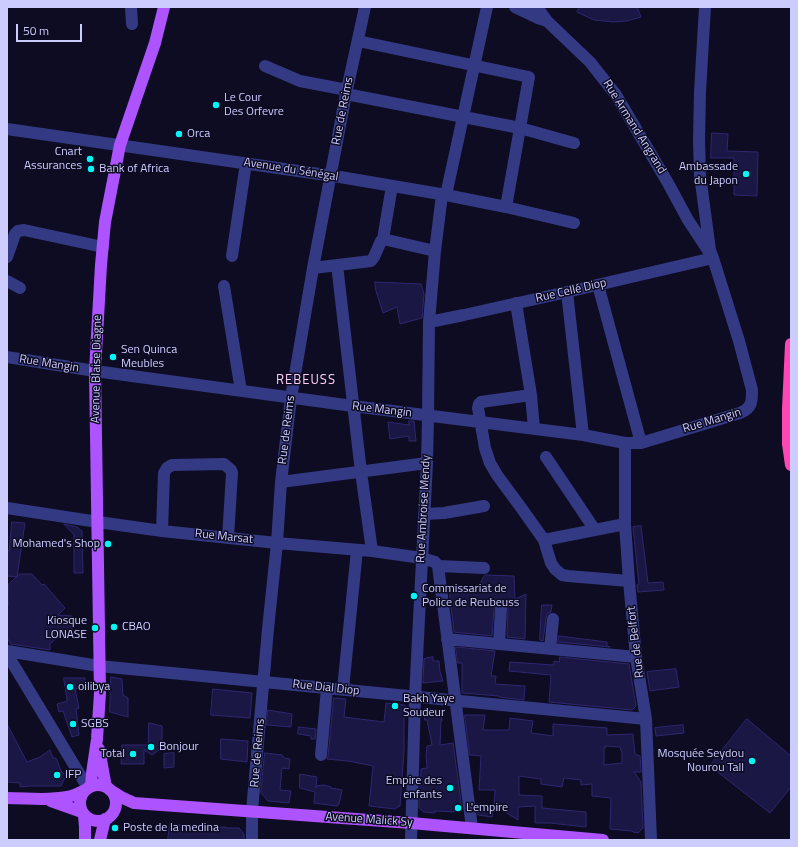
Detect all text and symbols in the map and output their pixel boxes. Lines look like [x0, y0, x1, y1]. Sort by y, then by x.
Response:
scale bar [18, 16, 84, 42]
text: 50 m [23, 21, 49, 40]
street label: Rue de Reims [329, 76, 357, 146]
street label: Rue Armand Angrand [599, 77, 669, 177]
place label: Le Cour Des Orfevre [224, 91, 284, 119]
marker: Le Cour Des Orfevre [211, 100, 221, 110]
place label: Orca [187, 127, 210, 141]
marker: Orca [174, 129, 184, 139]
place label: Cnart Assurances [24, 145, 82, 173]
marker: Cnart Assurances [85, 154, 95, 164]
street label: Avenue du Sénégal [243, 155, 339, 185]
place label: Ambassade du Japon [679, 160, 738, 188]
place label: Bank of Africa [99, 162, 169, 176]
marker: Bank of Africa [86, 164, 96, 174]
marker: Ambassade du Japon [741, 169, 751, 179]
street label: Rue Cellé Diop [534, 276, 608, 306]
street label: Avenue Blaise Diagne [89, 315, 105, 423]
place label: Sen Quinca Meubles [121, 343, 177, 371]
street label: Rue Mangin [18, 352, 80, 376]
marker: Sen Quinca Meubles [108, 352, 118, 362]
district label: REBEUSS [276, 373, 336, 389]
street label: Rue de Reims [276, 395, 298, 465]
street label: Rue Mangin [351, 399, 413, 421]
street label: Rue Mangin [681, 405, 743, 437]
street label: Rue Ambroise Mendy [414, 455, 434, 563]
street label: Rue Marsat [194, 527, 254, 547]
place label: Mohamed's Shop [12, 537, 100, 551]
marker: Mohamed's Shop [103, 539, 113, 549]
place label: Commissariat de Police de Reubeuss [422, 582, 519, 610]
marker: Commissariat de Police de Reubeuss [409, 591, 419, 601]
street label: Rue de Belfort [624, 605, 648, 679]
place label: Kiosque LONASE [45, 614, 87, 642]
place label: CBAO [122, 620, 151, 634]
marker: CBAO [109, 622, 119, 632]
marker: Kiosque LONASE [90, 623, 100, 633]
street label: Rue Dial Diop [292, 677, 360, 699]
place label: oilibya [78, 680, 110, 694]
marker: oilibya [65, 682, 75, 692]
place label: Bakh Yaye Soudeur [403, 692, 455, 720]
marker: Bakh Yaye Soudeur [390, 701, 400, 711]
place label: SGBS [81, 717, 109, 731]
street label: Rue de Reims [248, 718, 268, 788]
marker: SGBS [68, 719, 78, 729]
place label: Bonjour [159, 740, 199, 754]
marker: Bonjour [146, 742, 156, 752]
place label: Total [100, 747, 125, 761]
place label: Mosquée Seydou Nourou Tall [657, 747, 744, 775]
marker: Total [128, 749, 138, 759]
marker: Mosquée Seydou Nourou Tall [747, 756, 757, 766]
place label: IFP [65, 768, 81, 782]
marker: IFP [52, 770, 62, 780]
place label: Empire des enfants [386, 774, 442, 802]
marker: Empire des enfants [445, 783, 455, 793]
place label: L'empire [466, 801, 508, 815]
marker: L'empire [453, 803, 463, 813]
street label: Avenue Malick Sy [325, 810, 413, 830]
place label: Poste de la medina [123, 821, 219, 835]
marker: Poste de la medina [110, 823, 120, 833]

